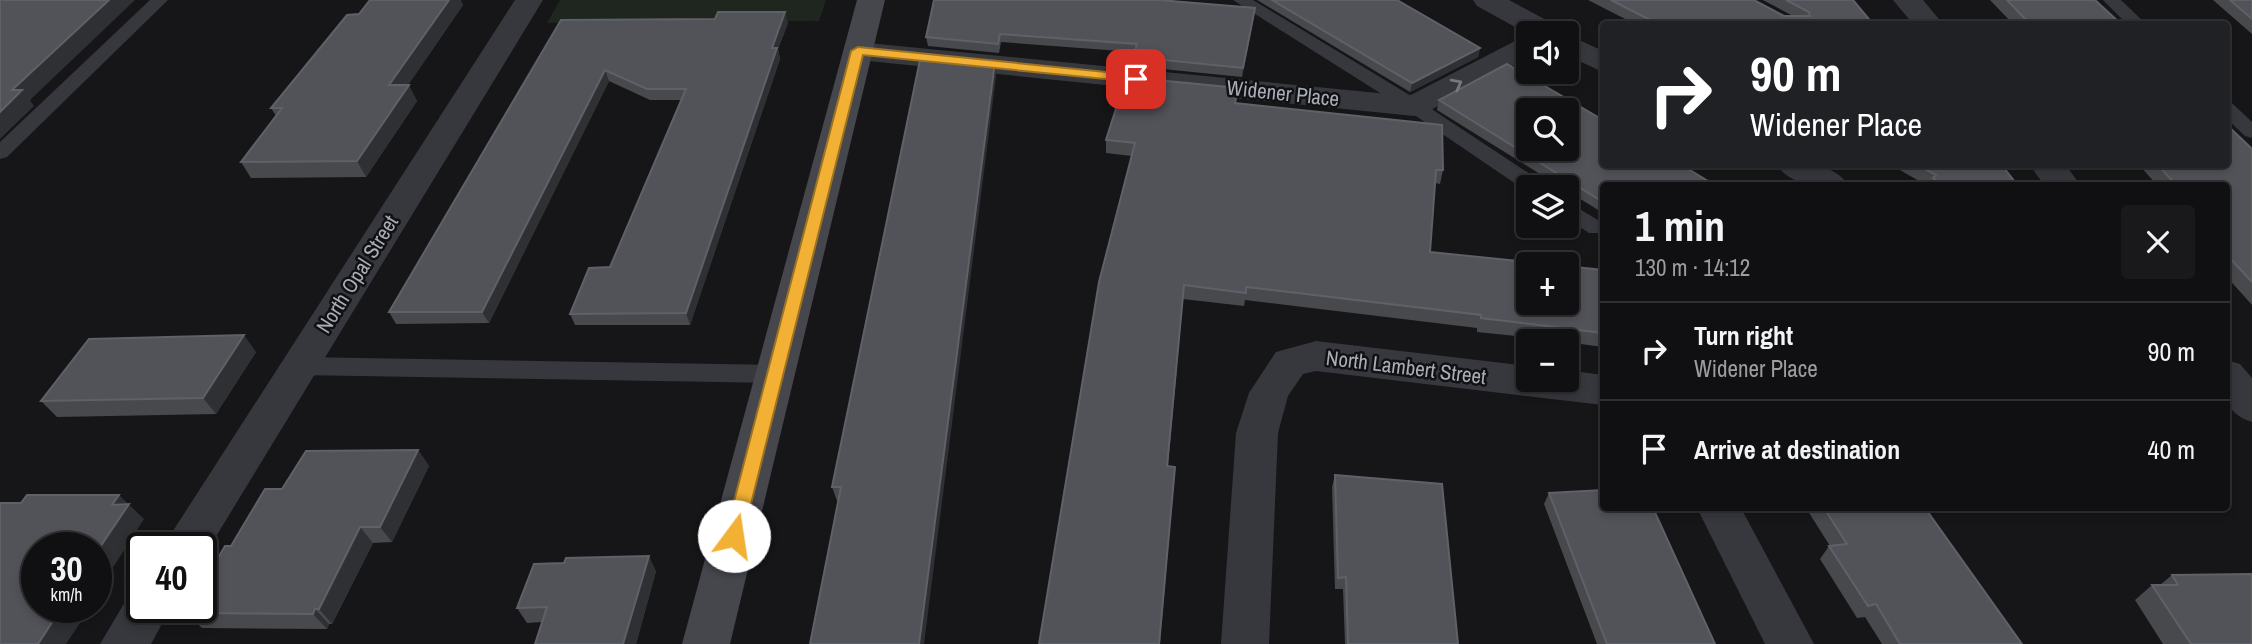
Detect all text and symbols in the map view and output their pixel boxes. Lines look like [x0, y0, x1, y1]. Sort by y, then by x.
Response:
map controls [1516, 21, 1579, 392]
button: sound [1516, 21, 1579, 84]
text: 90 m [1750, 40, 1842, 106]
pin [1106, 49, 1166, 109]
icon: right [1635, 49, 1726, 140]
icon: arrive [1117, 60, 1155, 98]
street label: Widener Place [1225, 73, 1341, 113]
one-way arrow [1449, 78, 1462, 92]
button: search [1516, 98, 1579, 161]
text: Widener Place [1750, 103, 1922, 146]
button: layers [1516, 175, 1579, 238]
text: 1 min [1635, 198, 1725, 254]
button: close [2121, 205, 2195, 279]
street label: North Opal Street [309, 209, 405, 339]
button: + [1516, 252, 1579, 315]
text: 130 m · 14:12 [1635, 252, 1750, 283]
text: Turn right [1694, 318, 1793, 353]
button: − [1516, 329, 1579, 392]
icon: right [1635, 332, 1673, 370]
text: 90 m [2148, 334, 2195, 369]
street label: North Lambert Street [1324, 343, 1488, 391]
text: Widener Place [1694, 353, 1818, 384]
icon: arrive [1635, 430, 1673, 468]
text: Arrive at destination [1694, 432, 1900, 467]
text: 40 m [2148, 432, 2195, 467]
position arrow [697, 499, 771, 573]
speed limit sign: 40 [126, 532, 217, 623]
text: 30 [51, 545, 82, 592]
text: km/h [51, 582, 83, 607]

